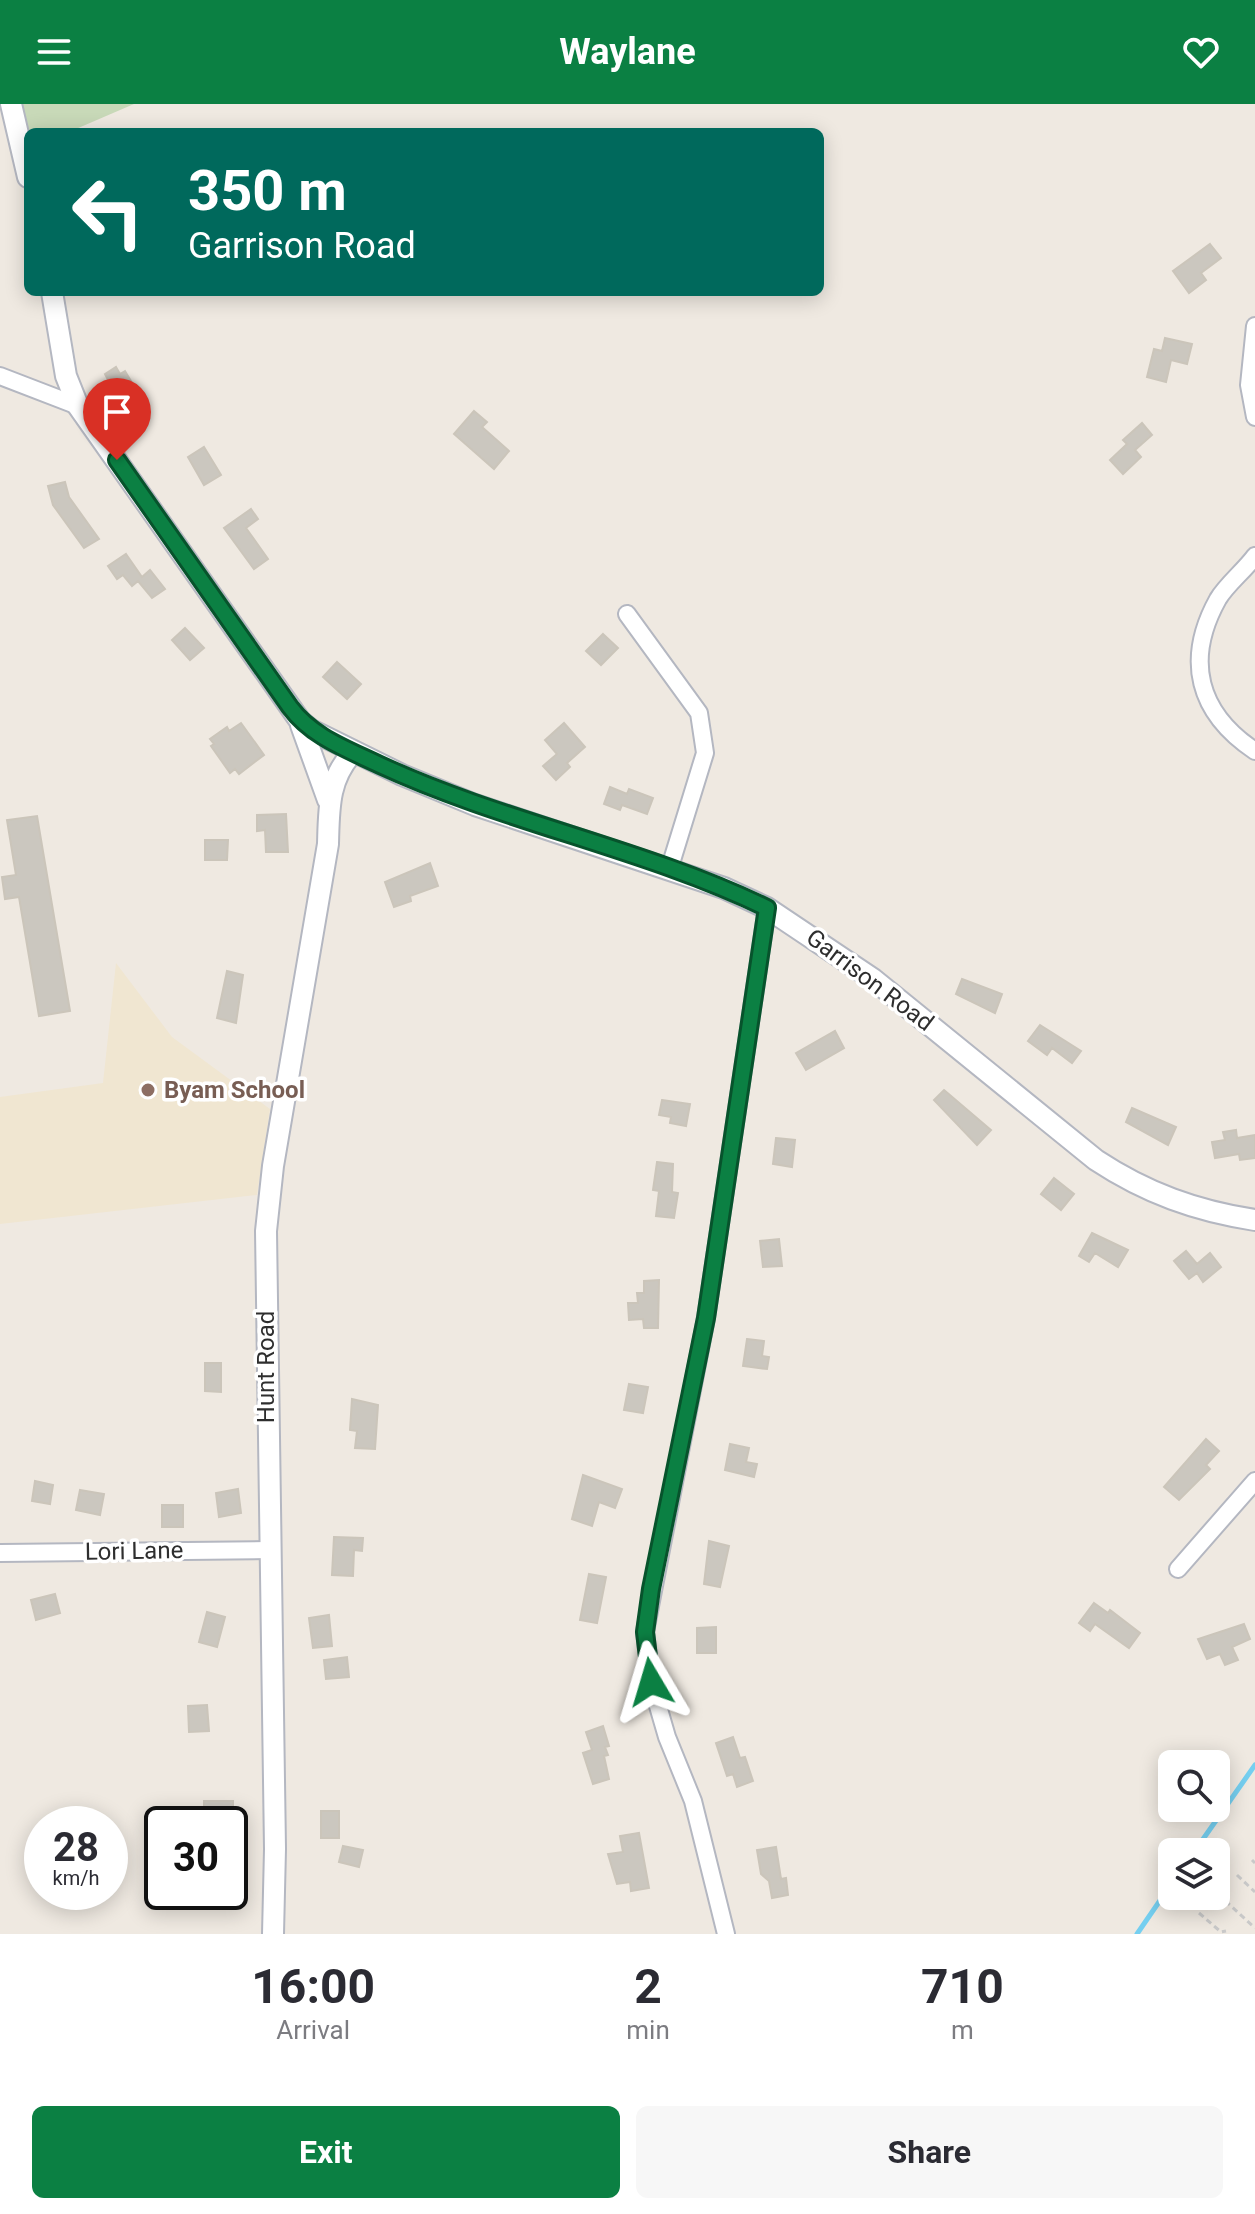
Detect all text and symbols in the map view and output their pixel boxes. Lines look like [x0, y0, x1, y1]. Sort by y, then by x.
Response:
icon: menu [32, 30, 76, 74]
icon: heart [1179, 30, 1223, 74]
text: Waylane [559, 31, 696, 73]
text: 350 m [188, 158, 347, 224]
icon: left [56, 160, 160, 264]
text: Garrison Road [188, 225, 416, 267]
pin [83, 378, 151, 460]
icon: arrive [95, 390, 139, 434]
street label: Garrison Road [801, 923, 939, 1037]
place label: Byam School [164, 1076, 305, 1104]
marker: Byam School [139, 1081, 157, 1099]
street label: Hunt Road [252, 1311, 280, 1423]
street label: Lori Lane [85, 1536, 183, 1566]
position arrow [609, 1640, 693, 1724]
map controls [1158, 1750, 1230, 1910]
button: search [1158, 1750, 1230, 1822]
speed limit sign: 30 [144, 1806, 248, 1910]
text: 28 [53, 1824, 99, 1871]
button: layers [1158, 1838, 1230, 1910]
text: km/h [53, 1866, 99, 1890]
text: 16:00 [251, 1958, 375, 2015]
text: 2 [634, 1958, 662, 2015]
text: 710 [921, 1958, 1004, 2015]
text: Arrival [276, 2015, 350, 2045]
text: min [626, 2015, 670, 2045]
text: m [951, 2015, 974, 2045]
button: Exit [32, 2106, 620, 2198]
button: Share [636, 2106, 1223, 2198]

